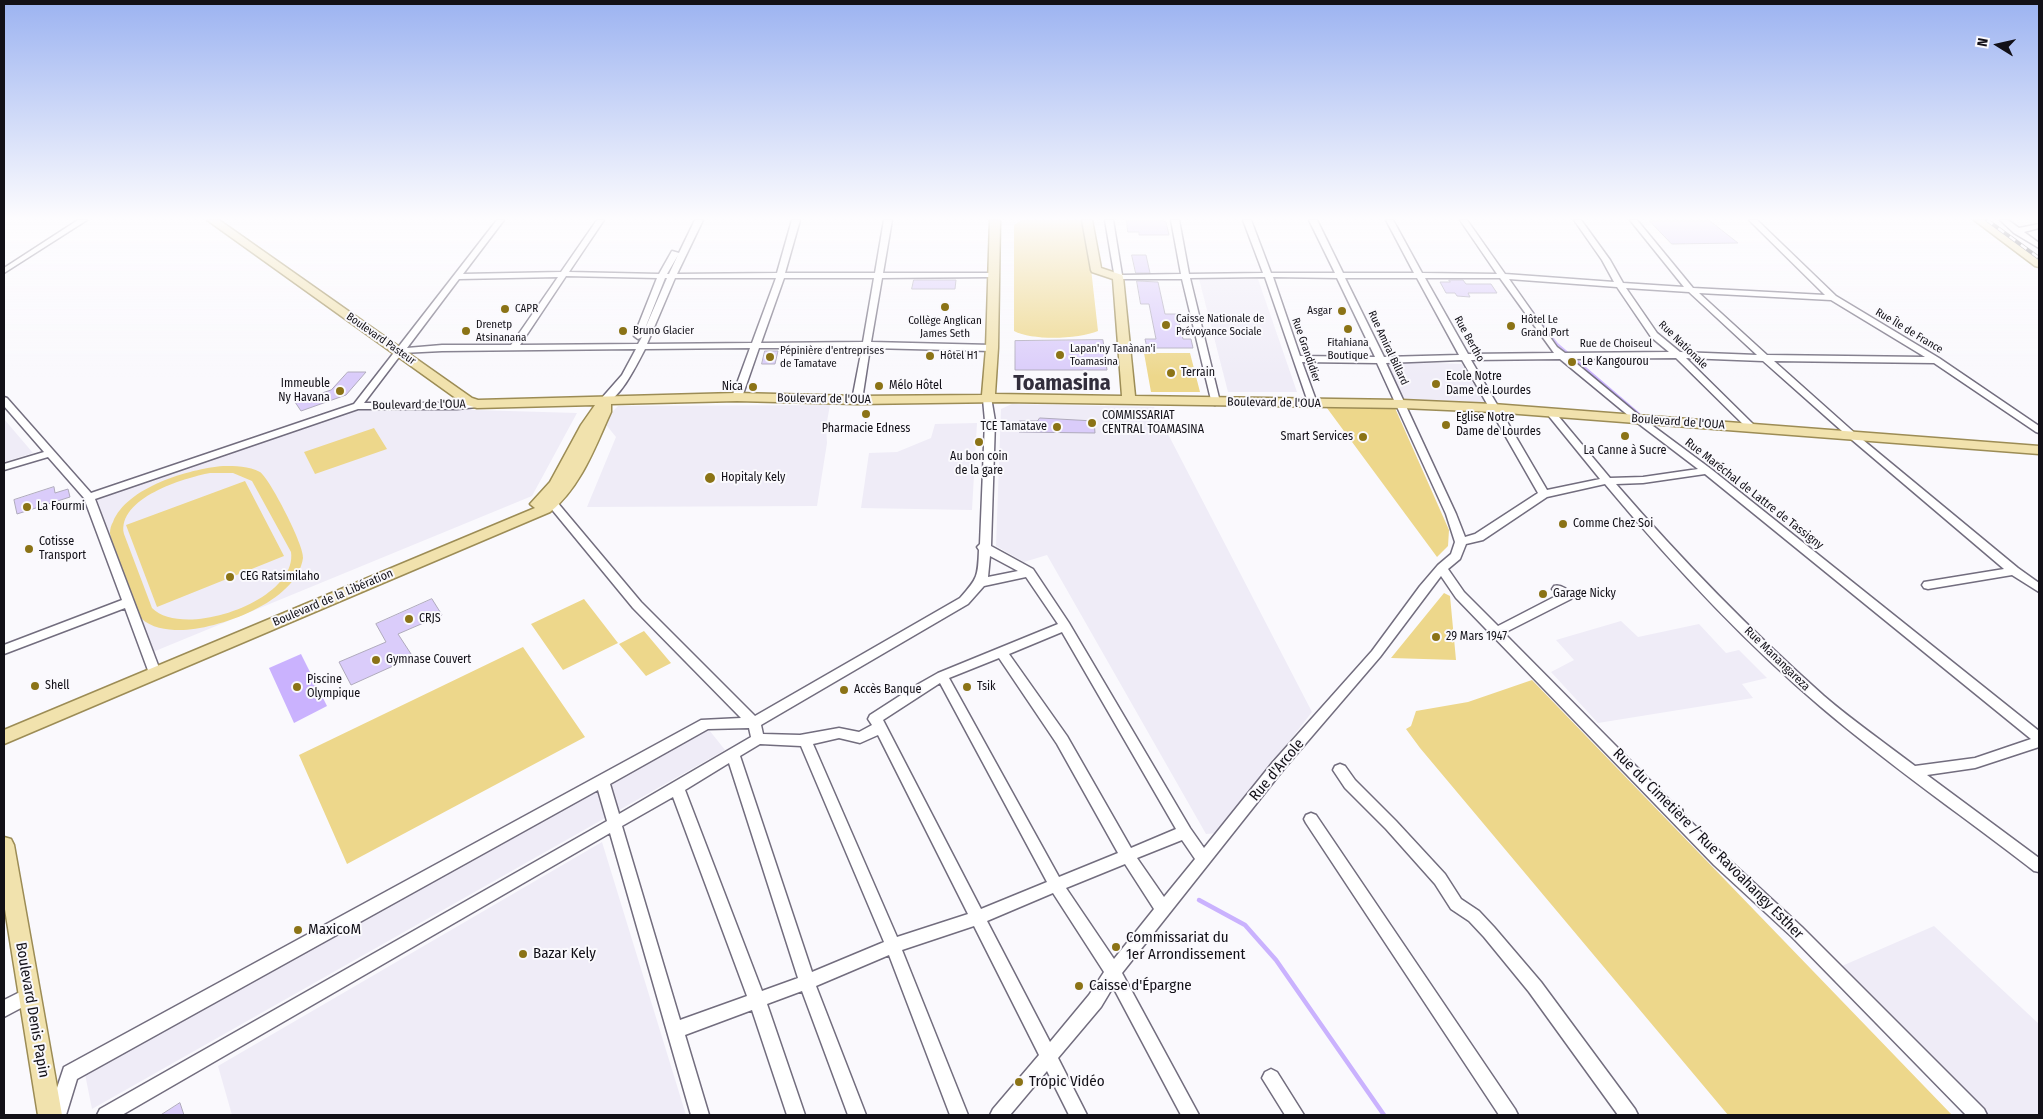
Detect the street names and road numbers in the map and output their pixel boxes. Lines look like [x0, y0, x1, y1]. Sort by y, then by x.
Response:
street label: Rue Île de France [1873, 306, 1945, 356]
street label: Rue Amiral Billard [1365, 309, 1411, 387]
street label: Boulevard Pasteur [344, 310, 418, 368]
street label: Rue Bertho [1451, 314, 1487, 364]
street label: Rue Grandidier [1289, 316, 1323, 384]
street label: Rue Nationale [1656, 318, 1710, 372]
street label: Rue de Choiseul [1580, 337, 1652, 351]
street label: Boulevard de l'OUA [777, 391, 871, 407]
street label: Boulevard de l'OUA [1227, 395, 1321, 411]
street label: Boulevard de l'OUA [372, 397, 466, 413]
street label: Boulevard de l'OUA [1631, 412, 1725, 432]
street label: Rue Maréchal de Lattre de Tassigny [1682, 435, 1826, 553]
street label: Boulevard de la Libération [271, 566, 395, 630]
street label: Rue Manangareza [1741, 624, 1813, 694]
street label: Rue d'Arcole [1246, 735, 1308, 805]
street label: Rue du Cimetière / Rue Ravoahangy Esther [1609, 745, 1807, 943]
street label: Boulevard Denis Papin [11, 941, 53, 1079]

